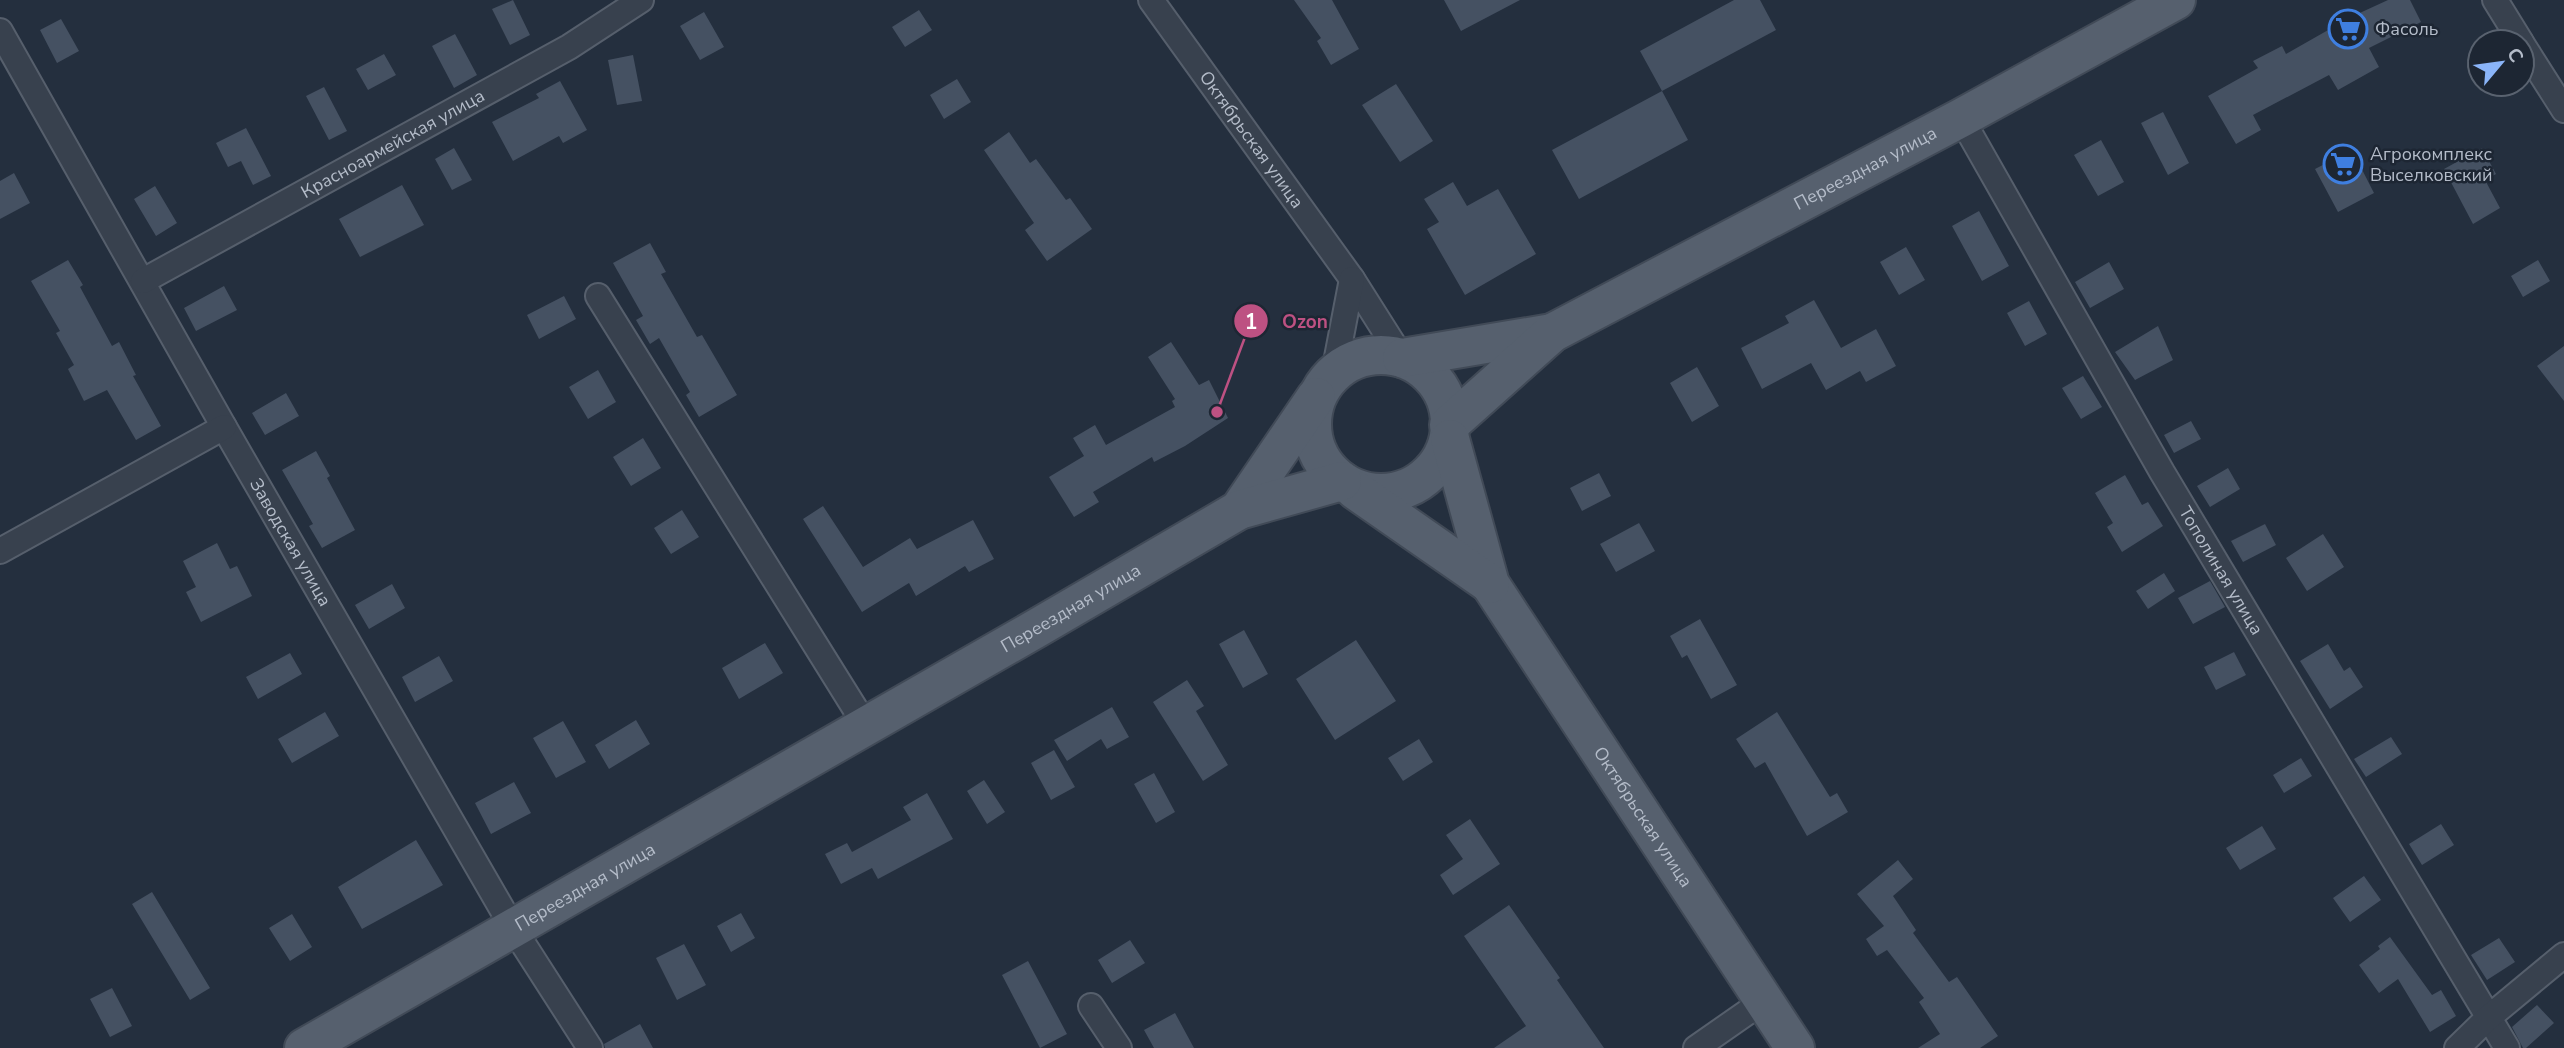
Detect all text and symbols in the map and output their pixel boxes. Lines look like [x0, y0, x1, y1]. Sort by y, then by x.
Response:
supermarket icon: Фасоль [2327, 8, 2369, 50]
place label: Фасоль [2375, 17, 2438, 41]
north arrow [2466, 28, 2536, 98]
text: С [2500, 43, 2530, 67]
street label: Октябрьская улица [1194, 66, 1309, 213]
street label: Красноармейская улица [297, 84, 489, 204]
street label: Переездная улица [1790, 121, 1941, 216]
place label: Агрокомплекс Выселковский [2370, 142, 2492, 187]
supermarket icon: Агрокомплекс Выселковский [2322, 143, 2364, 185]
callout: Ozon [1234, 301, 1342, 341]
text: 1 [1245, 308, 1257, 336]
text: Ozon [1282, 309, 1328, 335]
street label: Заводская улица [244, 474, 337, 611]
street label: Тополиная улица [2173, 502, 2269, 639]
street label: Переездная улица [996, 558, 1145, 658]
street label: Октябрьская улица [1588, 742, 1698, 892]
street label: Переездная улица [511, 837, 660, 937]

